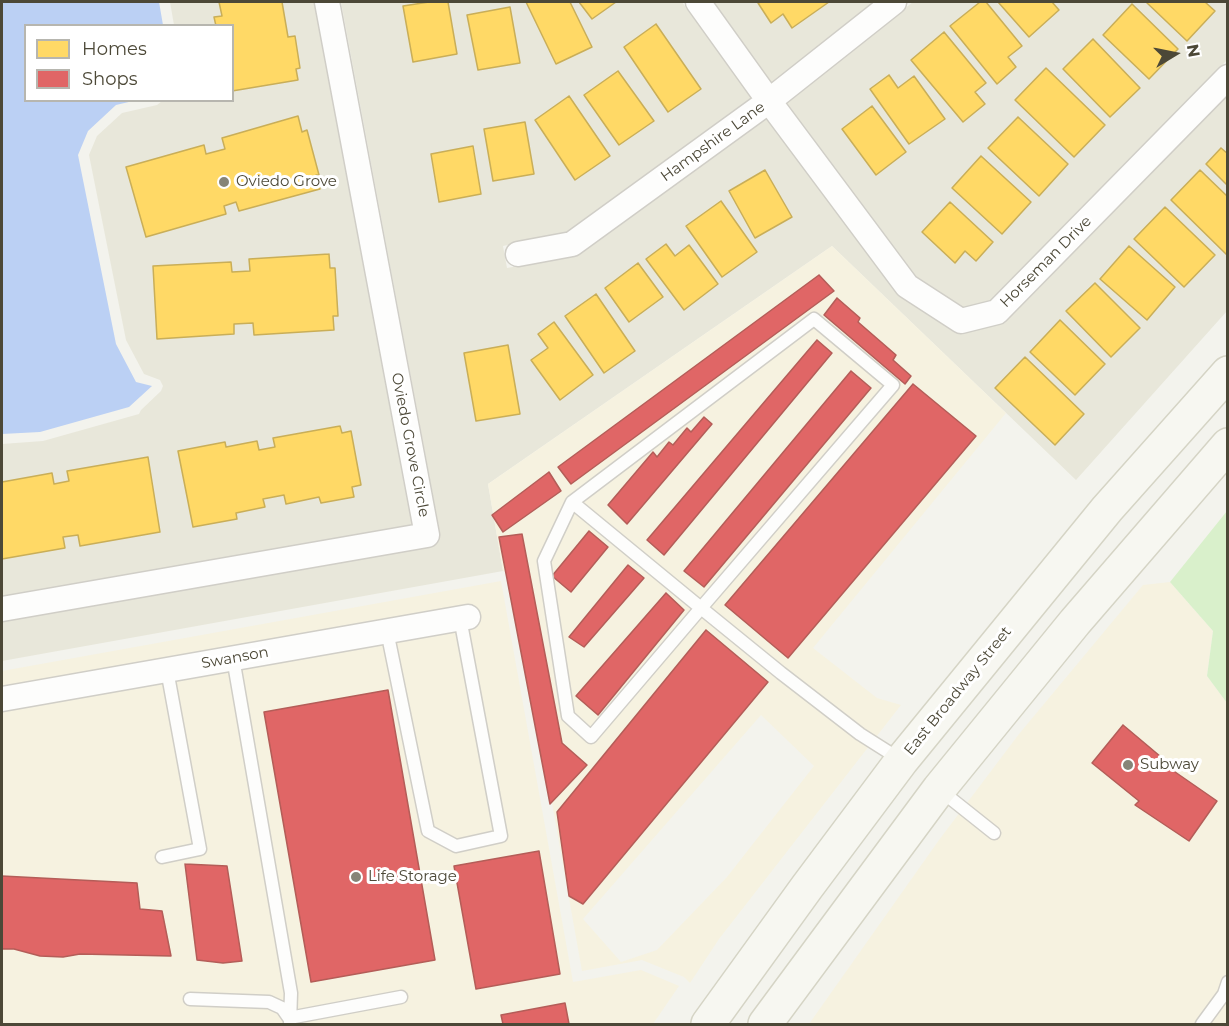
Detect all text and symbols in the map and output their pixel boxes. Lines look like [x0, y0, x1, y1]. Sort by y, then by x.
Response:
legend [24, 24, 234, 102]
north arrow [1145, 24, 1205, 84]
text: Homes [82, 38, 147, 60]
text: N [1183, 43, 1204, 59]
text: Shops [82, 68, 138, 90]
street label: Hampshire Lane [657, 98, 769, 186]
place label: Oviedo Grove [236, 173, 337, 191]
marker: Oviedo Grove [217, 175, 231, 189]
street label: Horseman Drive [996, 212, 1096, 312]
street label: Oviedo Grove Circle [387, 371, 433, 519]
street label: East Broadway Street [901, 623, 1015, 759]
street label: Swanson [200, 643, 270, 673]
place label: Subway [1140, 756, 1199, 774]
marker: Subway [1121, 758, 1135, 772]
place label: Life Storage [368, 868, 457, 886]
marker: Life Storage [349, 870, 363, 884]

